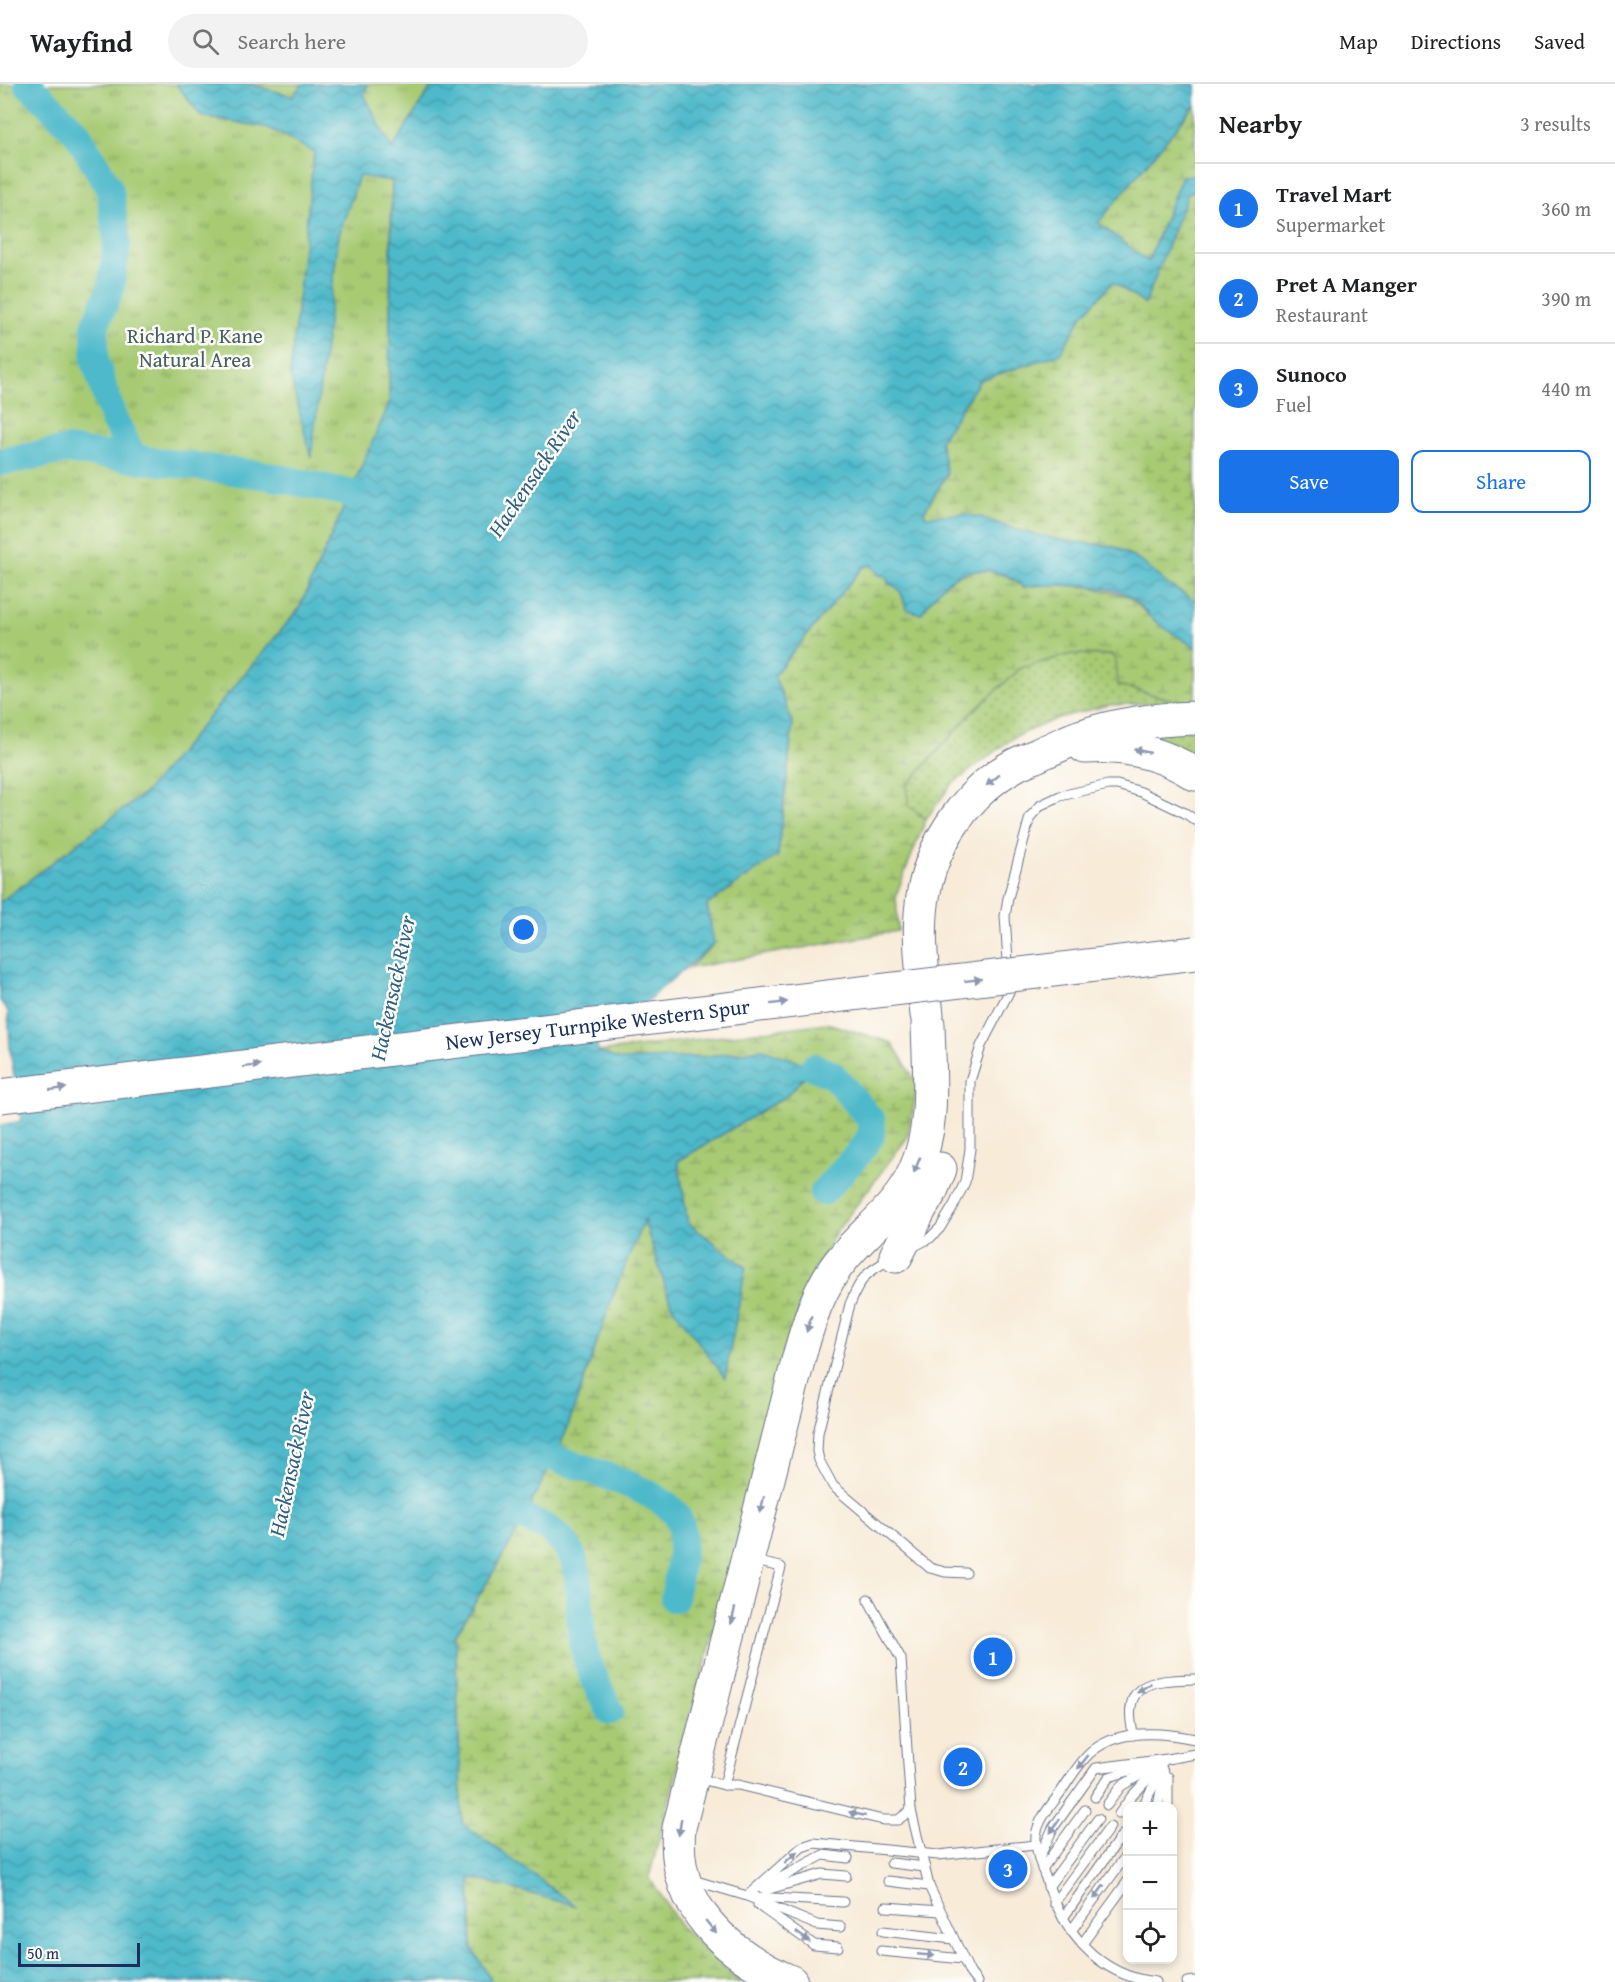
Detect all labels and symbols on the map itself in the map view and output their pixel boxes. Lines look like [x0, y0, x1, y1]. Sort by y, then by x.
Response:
park label: Richard P. Kane Natural Area [127, 320, 263, 375]
water label: Hackensack River [479, 402, 589, 544]
one-way arrow [1132, 745, 1151, 755]
one-way arrow [986, 773, 1001, 786]
water label: Hackensack River [361, 912, 423, 1064]
your location [509, 915, 538, 944]
one-way arrow [963, 975, 982, 984]
street label: New Jersey Turnpike Western Spur [444, 990, 752, 1058]
one-way arrow [770, 998, 789, 1008]
one-way arrow [242, 1061, 261, 1070]
one-way arrow [49, 1084, 68, 1094]
one-way arrow [912, 1156, 922, 1174]
one-way arrow [804, 1315, 813, 1333]
water label: Hackensack River [260, 1388, 322, 1540]
one-way arrow [756, 1495, 766, 1514]
one-way arrow [728, 1607, 738, 1625]
pin: 1 [974, 1634, 1012, 1680]
one-way arrow [1136, 1683, 1152, 1694]
pin: 2 [944, 1744, 982, 1790]
one-way arrow [1076, 1754, 1089, 1770]
one-way arrow [848, 1809, 866, 1819]
one-way arrow [675, 1817, 684, 1836]
one-way arrow [1050, 1818, 1061, 1834]
pin: 3 [988, 1846, 1028, 1892]
one-way arrow [783, 1850, 798, 1864]
one-way arrow [1094, 1885, 1106, 1900]
one-way arrow [704, 1919, 717, 1935]
one-way arrow [795, 1931, 811, 1943]
scale bar [18, 1940, 140, 1968]
one-way arrow [917, 1950, 936, 1960]

